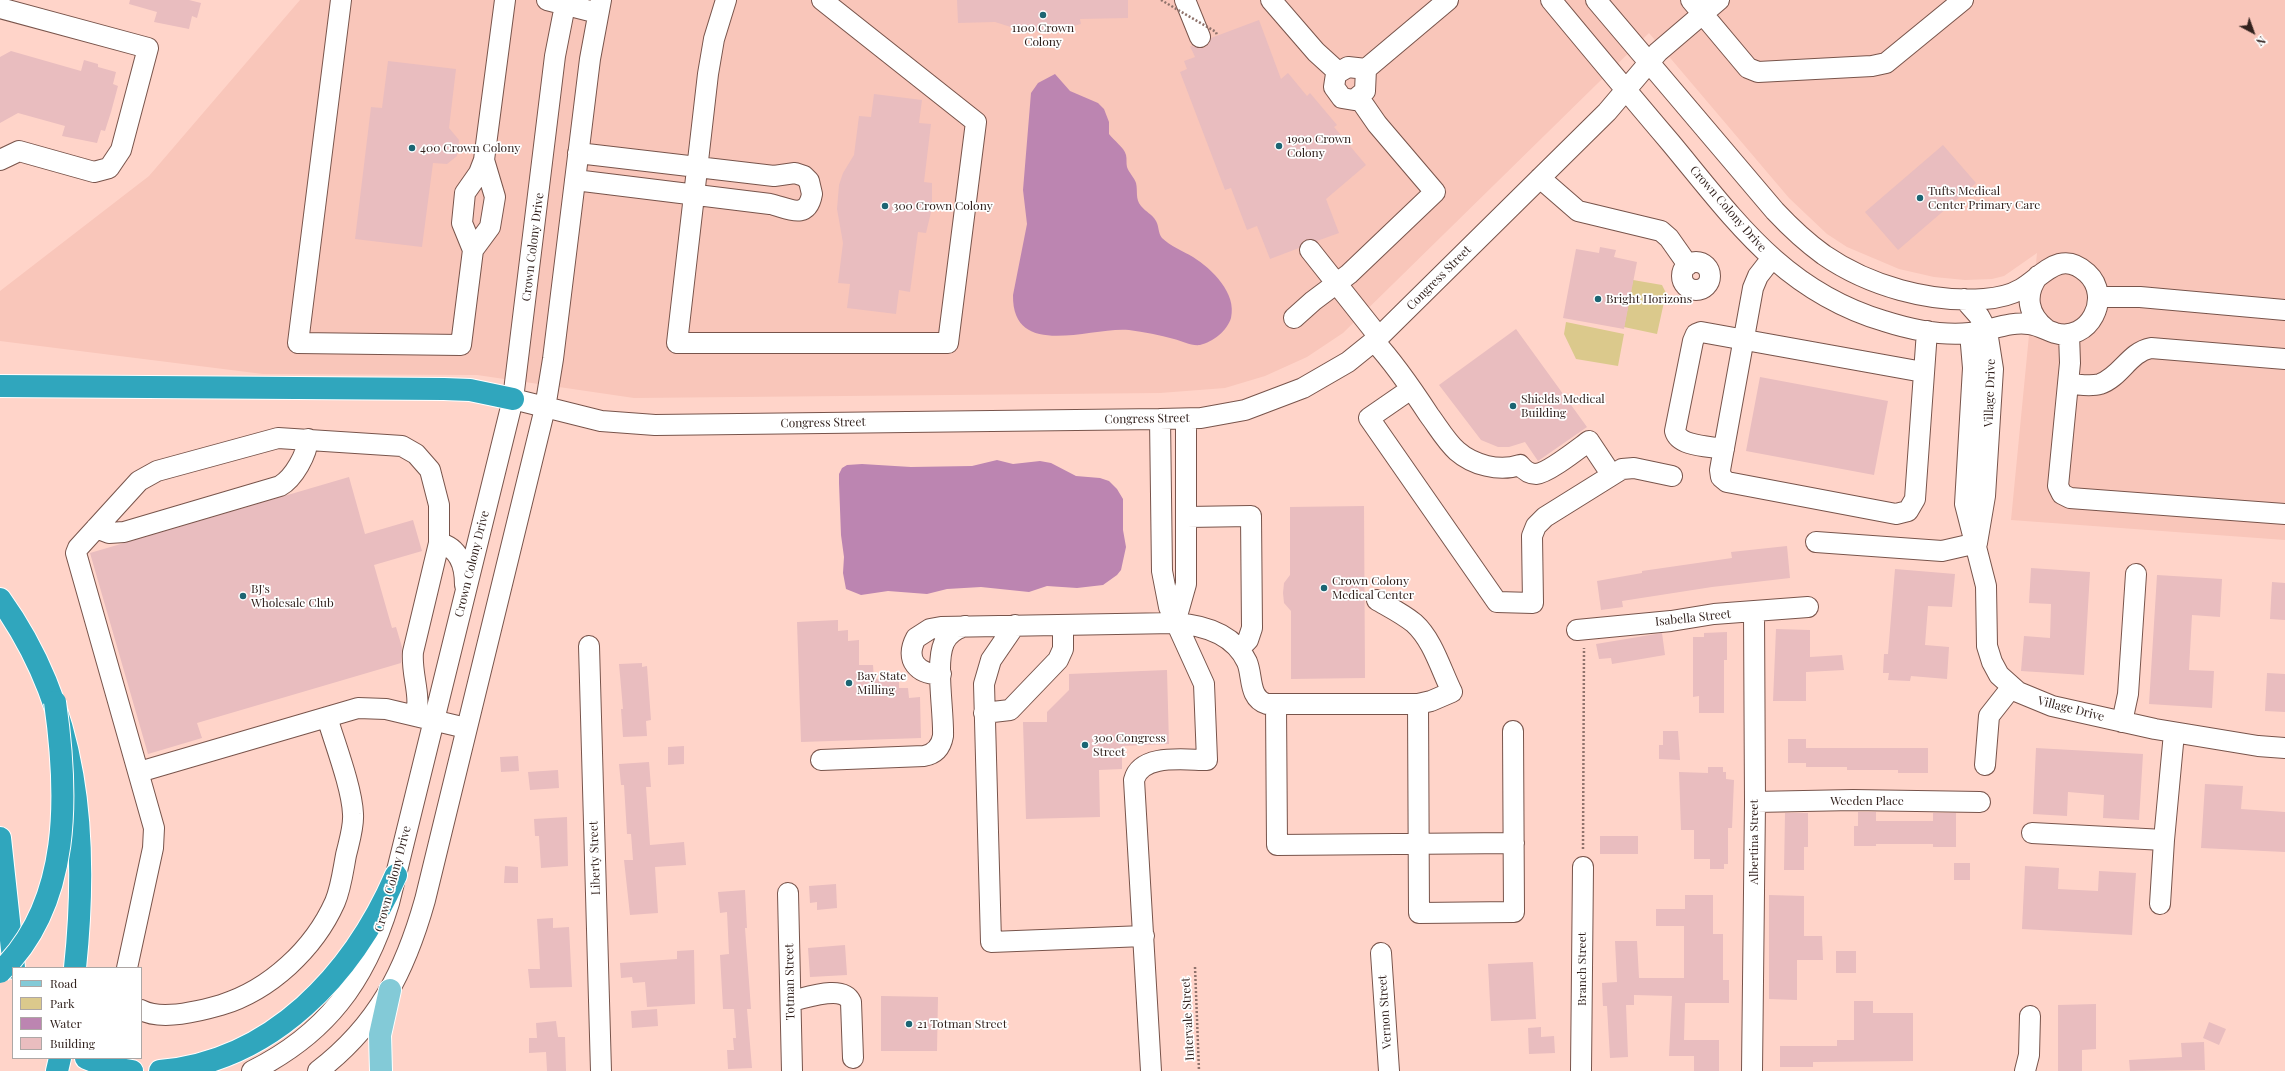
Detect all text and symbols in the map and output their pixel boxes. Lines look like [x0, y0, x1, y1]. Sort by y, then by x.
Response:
marker: 1100 Crown Colony [1038, 10, 1048, 20]
north arrow [2233, 12, 2273, 52]
place label: 1100 Crown Colony [1012, 21, 1074, 49]
text: N [2253, 33, 2269, 50]
place label: 1900 Crown Colony [1287, 132, 1351, 160]
place label: 400 Crown Colony [420, 141, 520, 155]
marker: 1900 Crown Colony [1274, 141, 1284, 151]
marker: 400 Crown Colony [407, 143, 417, 153]
street label: Crown Colony Drive [1687, 163, 1769, 255]
place label: Tufts Medical Center Primary Care [1928, 184, 2040, 212]
street label: Crown Colony Drive [519, 192, 547, 302]
marker: Tufts Medical Center Primary Care [1915, 193, 1925, 203]
place label: 300 Crown Colony [893, 199, 993, 213]
marker: 300 Crown Colony [880, 201, 890, 211]
street label: Congress Street [1404, 243, 1474, 313]
place label: Bright Horizons [1606, 292, 1692, 306]
marker: Bright Horizons [1593, 294, 1603, 304]
street label: Village Drive [1982, 359, 1998, 427]
place label: Shields Medical Building [1521, 392, 1605, 420]
marker: Shields Medical Building [1508, 401, 1518, 411]
street label: Congress Street [1104, 411, 1190, 427]
street label: Congress Street [780, 415, 866, 431]
street label: Crown Colony Drive [452, 509, 492, 619]
place label: Crown Colony Medical Center [1332, 574, 1414, 602]
place label: BJ's Wholesale Club [251, 582, 334, 610]
marker: Crown Colony Medical Center [1319, 583, 1329, 593]
marker: BJ's Wholesale Club [238, 591, 248, 601]
street label: Isabella Street [1654, 607, 1732, 629]
place label: Bay State Milling [857, 669, 906, 697]
marker: Bay State Milling [844, 678, 854, 688]
street label: Village Drive [2036, 694, 2106, 724]
place label: 300 Congress Street [1093, 731, 1166, 759]
marker: 300 Congress Street [1080, 740, 1090, 750]
street label: Weeden Place [1830, 794, 1904, 808]
street label: Albertina Street [1747, 799, 1761, 885]
street label: Liberty Street [587, 821, 603, 895]
street label: Crown Colony Drive [372, 824, 414, 934]
street label: Branch Street [1575, 932, 1589, 1006]
street label: Totman Street [782, 943, 798, 1021]
legend [12, 967, 142, 1059]
street label: Vernon Street [1375, 974, 1395, 1050]
text: Road [50, 975, 77, 991]
street label: Intervale Street [1179, 977, 1197, 1061]
text: Park [50, 995, 75, 1011]
text: Water [50, 1015, 82, 1031]
place label: 21 Totman Street [917, 1017, 1007, 1031]
marker: 21 Totman Street [904, 1019, 914, 1029]
text: Building [50, 1035, 95, 1051]

